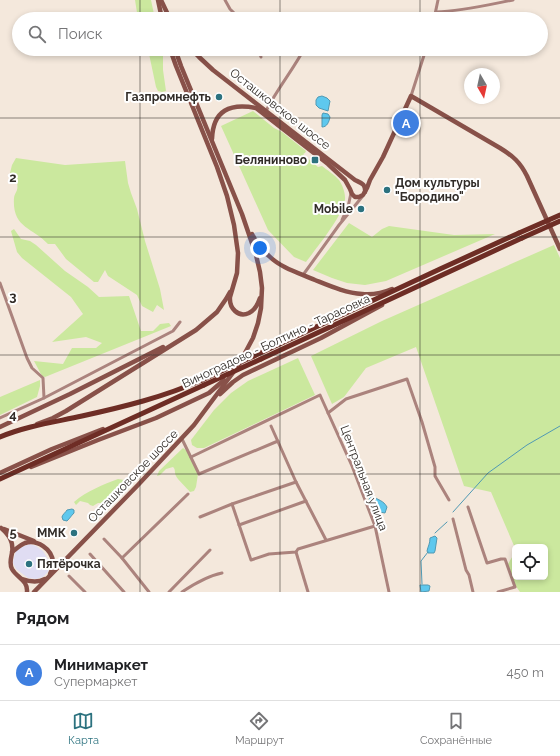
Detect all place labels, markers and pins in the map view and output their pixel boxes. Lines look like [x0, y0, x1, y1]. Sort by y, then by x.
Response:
place label: Газпромнефть [125, 90, 212, 104]
marker: Газпромнефть [214, 92, 224, 102]
pin: A [393, 108, 419, 138]
place label: Беляниново [235, 153, 307, 167]
marker: Беляниново [310, 155, 320, 165]
place label: Дом культуры "Бородино" [395, 176, 480, 204]
marker: Дом культуры "Бородино" [382, 185, 392, 195]
place label: Mobile [314, 202, 353, 216]
marker: Mobile [356, 204, 366, 214]
place label: ММК [37, 526, 67, 540]
marker: ММК [69, 528, 79, 538]
place label: Пятёрочка [37, 557, 101, 571]
marker: Пятёрочка [24, 559, 34, 569]

